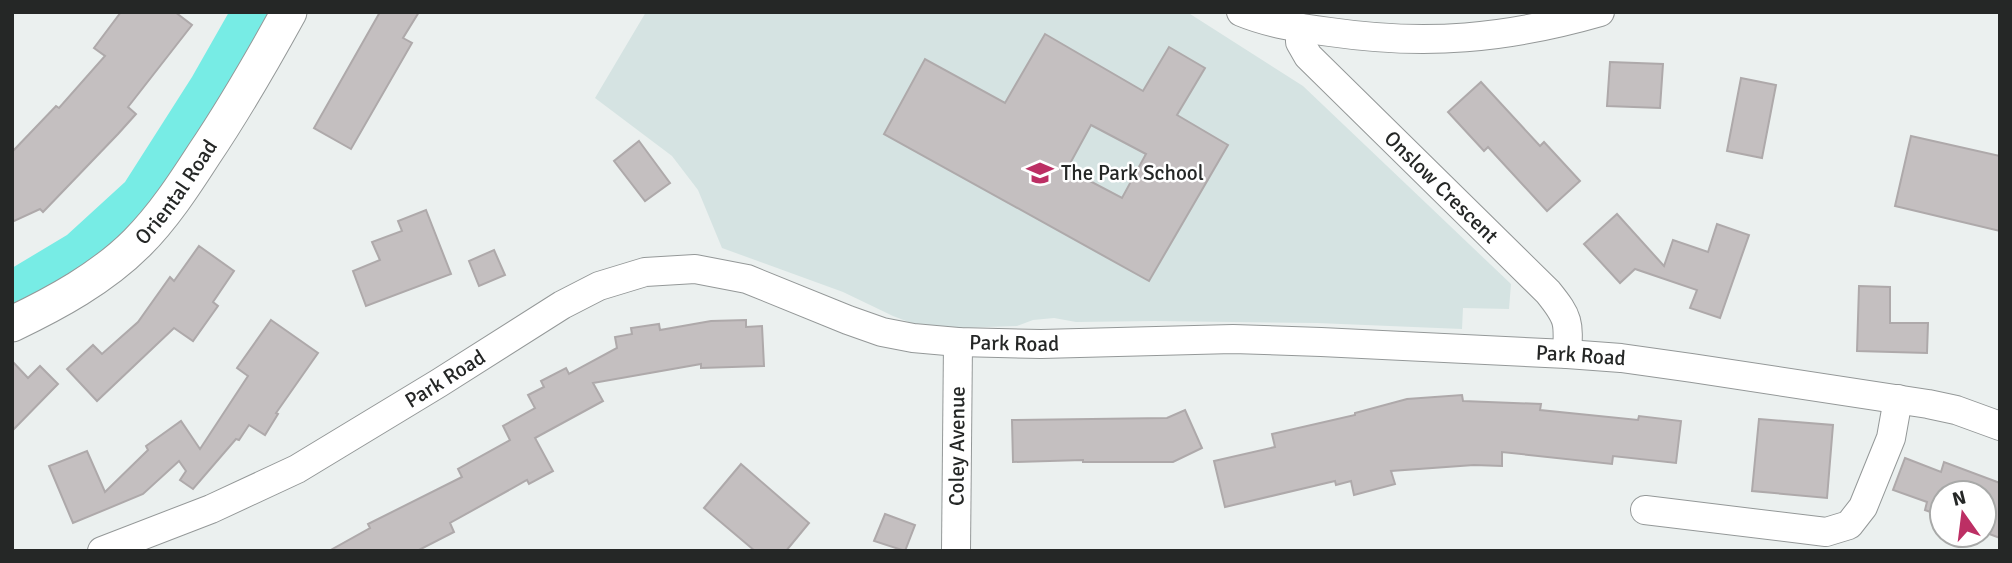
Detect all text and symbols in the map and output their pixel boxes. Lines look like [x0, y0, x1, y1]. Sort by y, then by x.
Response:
street label: Onslow Crescent [1379, 125, 1504, 249]
street label: Oriental Road [129, 135, 223, 250]
school or university icon: The Park School [1025, 158, 1055, 188]
place label: The Park School [1061, 160, 1204, 186]
street label: Park Road [969, 329, 1059, 357]
street label: Park Road [1535, 339, 1627, 371]
street label: Park Road [400, 344, 490, 414]
street label: Coley Avenue [943, 386, 971, 506]
north arrow [1928, 479, 1998, 549]
text: N [1950, 485, 1968, 512]

